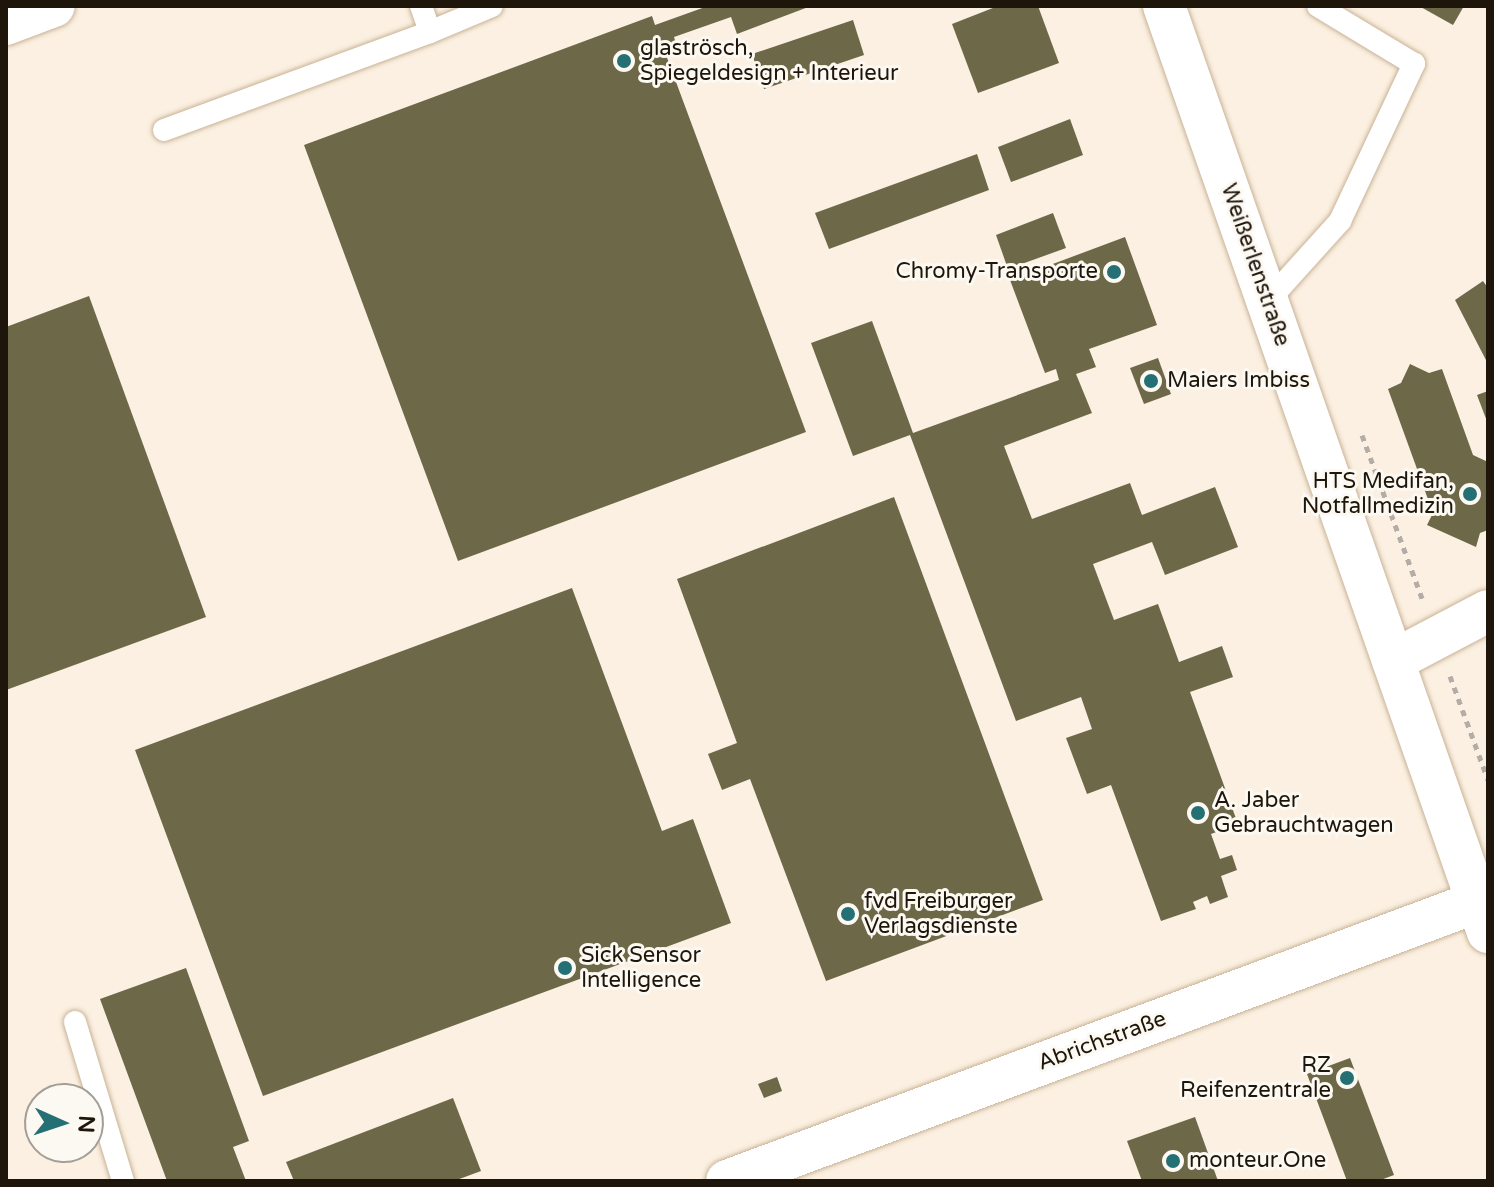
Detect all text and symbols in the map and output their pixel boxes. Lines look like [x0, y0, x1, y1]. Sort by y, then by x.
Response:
place label: glaströsch, Spiegeldesign + Interieur [640, 35, 899, 86]
marker: glaströsch, Spiegeldesign + Interieur [615, 52, 633, 70]
street label: Weißerlenstraße [1215, 180, 1295, 350]
place label: Chromy-Transporte [895, 259, 1098, 285]
marker: Chromy-Transporte [1105, 263, 1123, 281]
place label: Maiers Imbiss [1167, 368, 1310, 394]
marker: Maiers Imbiss [1142, 372, 1160, 390]
place label: HTS Medifan, Notfallmedizin [1302, 468, 1454, 520]
marker: HTS Medifan, Notfallmedizin [1461, 485, 1479, 503]
place label: A. Jaber Gebrauchtwagen [1214, 787, 1394, 838]
marker: A. Jaber Gebrauchtwagen [1189, 804, 1207, 822]
place label: fvd Freiburger Verlagsdienste [864, 888, 1018, 940]
marker: fvd Freiburger Verlagsdienste [839, 905, 857, 923]
place label: Sick Sensor Intelligence [581, 942, 701, 994]
marker: Sick Sensor Intelligence [556, 959, 574, 977]
street label: Abrichstraße [1034, 1006, 1170, 1076]
place label: RZ Reifenzentrale [1180, 1052, 1331, 1104]
marker: RZ Reifenzentrale [1338, 1069, 1356, 1087]
north arrow [24, 1083, 104, 1163]
text: N [73, 1115, 99, 1134]
place label: monteur.One [1189, 1148, 1326, 1174]
marker: monteur.One [1164, 1152, 1182, 1170]

